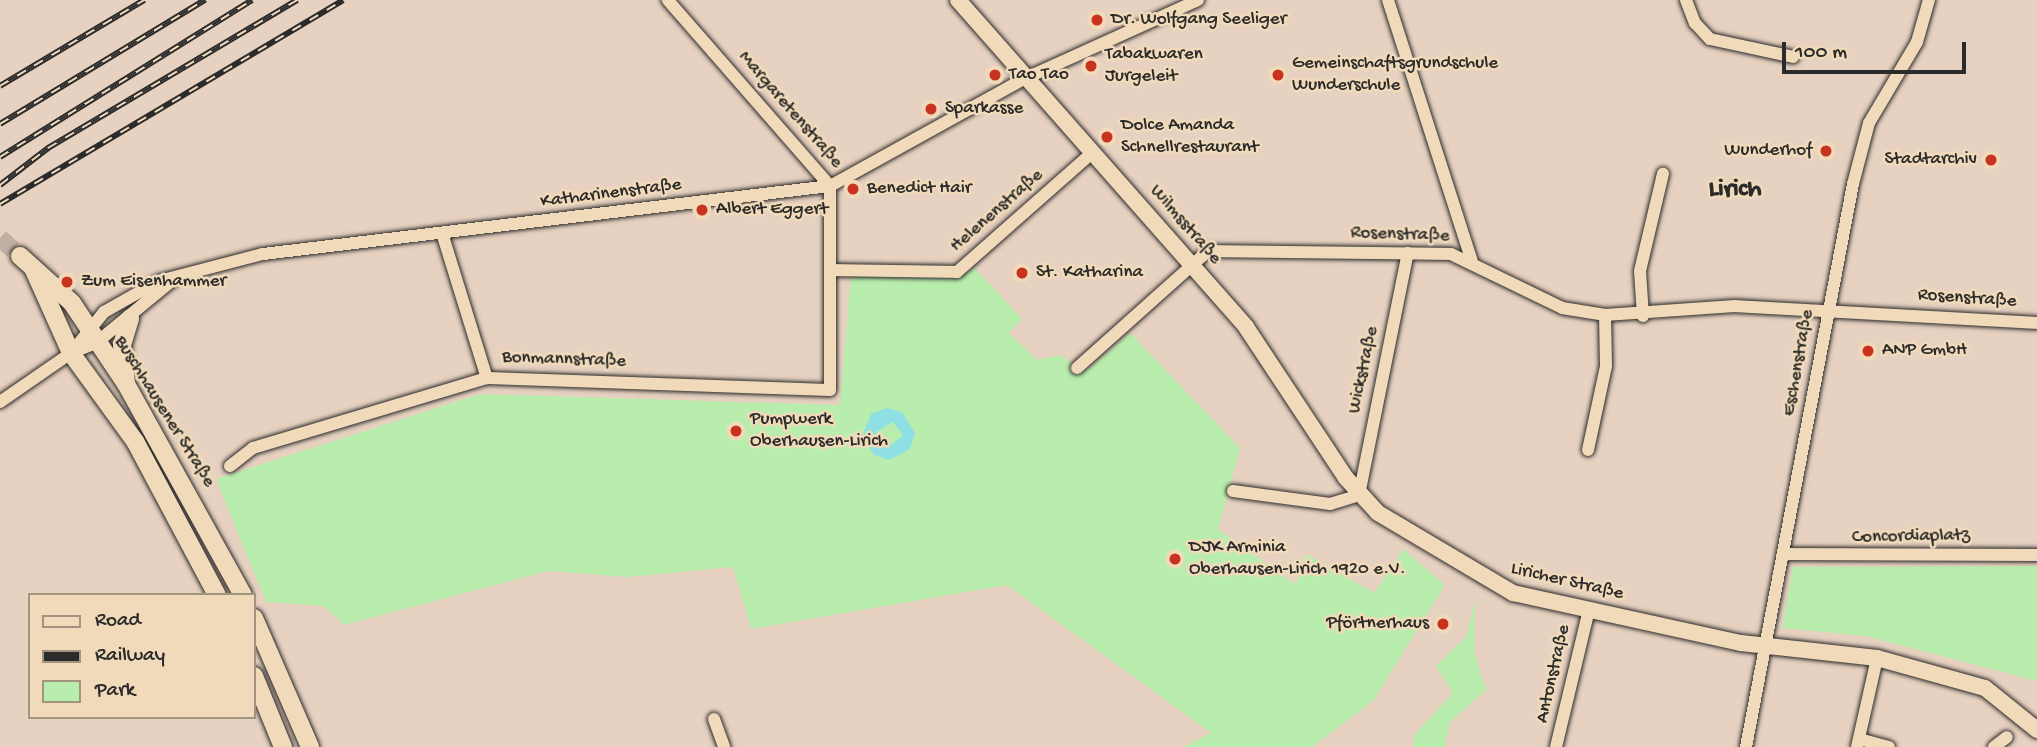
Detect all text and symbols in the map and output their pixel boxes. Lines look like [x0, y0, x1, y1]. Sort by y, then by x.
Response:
place label: Dr. Wolfgang Seeliger [1111, 9, 1286, 31]
marker: Dr. Wolfgang Seeliger [1089, 12, 1105, 28]
scale bar [1785, 28, 1969, 72]
text: 100 m [1795, 41, 1847, 66]
place label: Tabakwaren Jurgeleit [1105, 44, 1203, 88]
street label: Margaretenstraße [733, 47, 847, 173]
place label: Gemeinschaftsgrundschule Wunderschule [1292, 53, 1498, 97]
marker: Tabakwaren Jurgeleit [1083, 58, 1099, 74]
place label: Tao Tao [1009, 64, 1069, 86]
marker: Tao Tao [987, 67, 1003, 83]
marker: Gemeinschaftsgrundschule Wunderschule [1270, 67, 1286, 83]
place label: Sparkasse [945, 98, 1023, 120]
marker: Sparkasse [923, 101, 939, 117]
place label: Dolce Amanda Schnellrestaurant [1121, 115, 1258, 159]
marker: Dolce Amanda Schnellrestaurant [1099, 129, 1115, 145]
place label: Wunderhof [1724, 140, 1812, 162]
marker: Wunderhof [1818, 143, 1834, 159]
place label: Stadtarchiv [1885, 149, 1977, 171]
marker: Stadtarchiv [1983, 152, 1999, 168]
street label: Helenenstraße [946, 164, 1048, 258]
street label: Katharinenstraße [539, 174, 683, 214]
district label: Lirich [1709, 175, 1761, 207]
place label: Benedict Hair [867, 178, 972, 200]
street label: Wilmsstraße [1144, 180, 1226, 270]
marker: Benedict Hair [845, 181, 861, 197]
place label: Albert Eggert [716, 199, 828, 221]
marker: Albert Eggert [694, 202, 710, 218]
street label: Rosenstraße [1350, 222, 1450, 248]
place label: St. Katharina [1036, 262, 1143, 284]
marker: St. Katharina [1014, 265, 1030, 281]
place label: Zum Eisenhammer [81, 271, 226, 293]
marker: Zum Eisenhammer [59, 274, 75, 290]
street label: Rosenstraße [1917, 284, 2017, 314]
street label: Eschenstraße [1778, 308, 1820, 418]
street label: Wickstraße [1344, 324, 1384, 416]
street label: Buschhausener Straße [108, 332, 220, 492]
place label: ANP GmbH [1882, 340, 1967, 362]
marker: ANP GmbH [1860, 343, 1876, 359]
street label: Bonmannstraße [502, 346, 626, 374]
place label: Pumpwerk Oberhausen-Lirich [750, 409, 888, 453]
marker: Pumpwerk Oberhausen-Lirich [728, 423, 744, 439]
street label: Concordiaplatz [1852, 525, 1970, 549]
place label: DJK Arminia Oberhausen-Lirich 1920 e.V. [1189, 537, 1406, 581]
marker: DJK Arminia Oberhausen-Lirich 1920 e.V. [1167, 551, 1183, 567]
street label: Liricher Straße [1508, 558, 1626, 606]
legend [28, 593, 256, 719]
text: Road [95, 609, 141, 634]
place label: Pförtnerhaus [1326, 613, 1429, 635]
marker: Pförtnerhaus [1435, 616, 1451, 632]
street label: Antonstraße [1532, 623, 1576, 725]
text: Railway [95, 644, 165, 669]
text: Park [95, 679, 135, 704]

